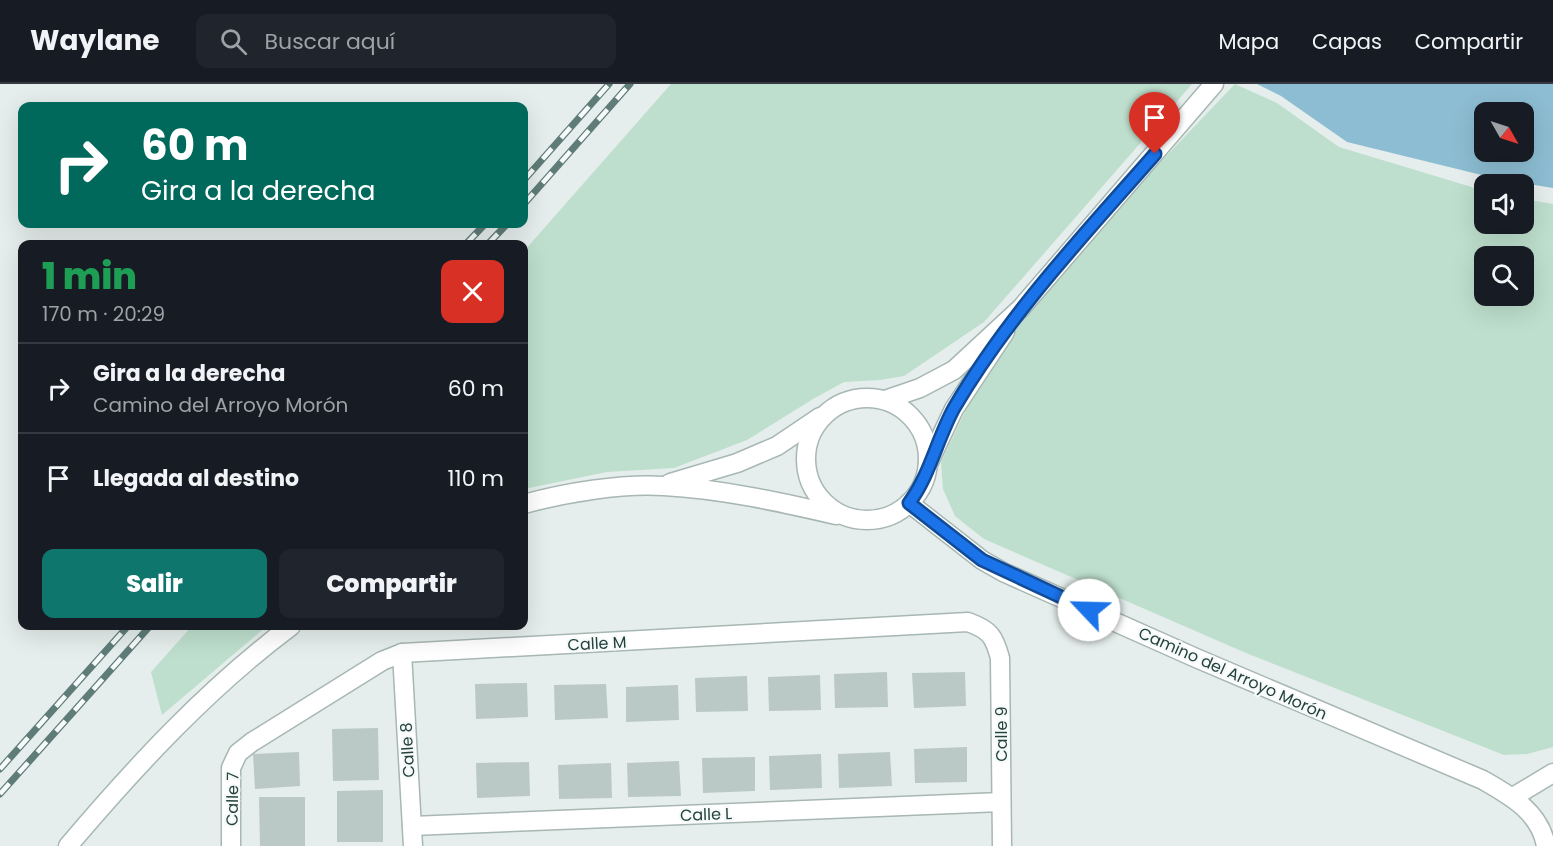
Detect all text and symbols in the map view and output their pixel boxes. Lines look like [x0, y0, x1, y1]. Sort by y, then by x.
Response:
search box [196, 14, 616, 68]
text: Waylane [30, 21, 160, 60]
icon: search [217, 25, 250, 58]
text: Buscar aquí [265, 26, 395, 57]
text: Mapa [1218, 27, 1279, 56]
text: Capas [1312, 27, 1382, 56]
text: Compartir [1415, 27, 1523, 56]
pin [1129, 92, 1180, 154]
icon: arrive [1138, 101, 1171, 134]
north arrow [1474, 102, 1534, 162]
map controls [1474, 102, 1534, 306]
text: 60 m [141, 116, 249, 175]
icon: right [42, 126, 120, 204]
text: Gira a la derecha [141, 172, 375, 209]
button: sound [1474, 174, 1534, 234]
button: search [1474, 246, 1534, 306]
text: 1 min [42, 251, 137, 302]
button: close [441, 260, 504, 323]
text: 170 m · 20:29 [42, 300, 165, 328]
text: Gira a la derecha [93, 358, 286, 389]
icon: right [42, 372, 75, 405]
text: 60 m [448, 373, 504, 404]
text: Camino del Arroyo Morón [93, 391, 348, 419]
icon: arrive [42, 462, 75, 495]
text: Llegada al destino [93, 463, 299, 494]
text: 110 m [448, 463, 504, 494]
button: Salir [42, 549, 267, 618]
button: Compartir [279, 549, 504, 618]
position arrow [1057, 578, 1121, 642]
street label: Camino del Arroyo Morón [1135, 621, 1331, 725]
street label: Calle M [567, 630, 627, 657]
street label: Calle 9 [990, 706, 1013, 762]
street label: Calle 8 [395, 722, 420, 778]
street label: Calle 7 [221, 772, 244, 826]
street label: Calle L [680, 802, 733, 827]

